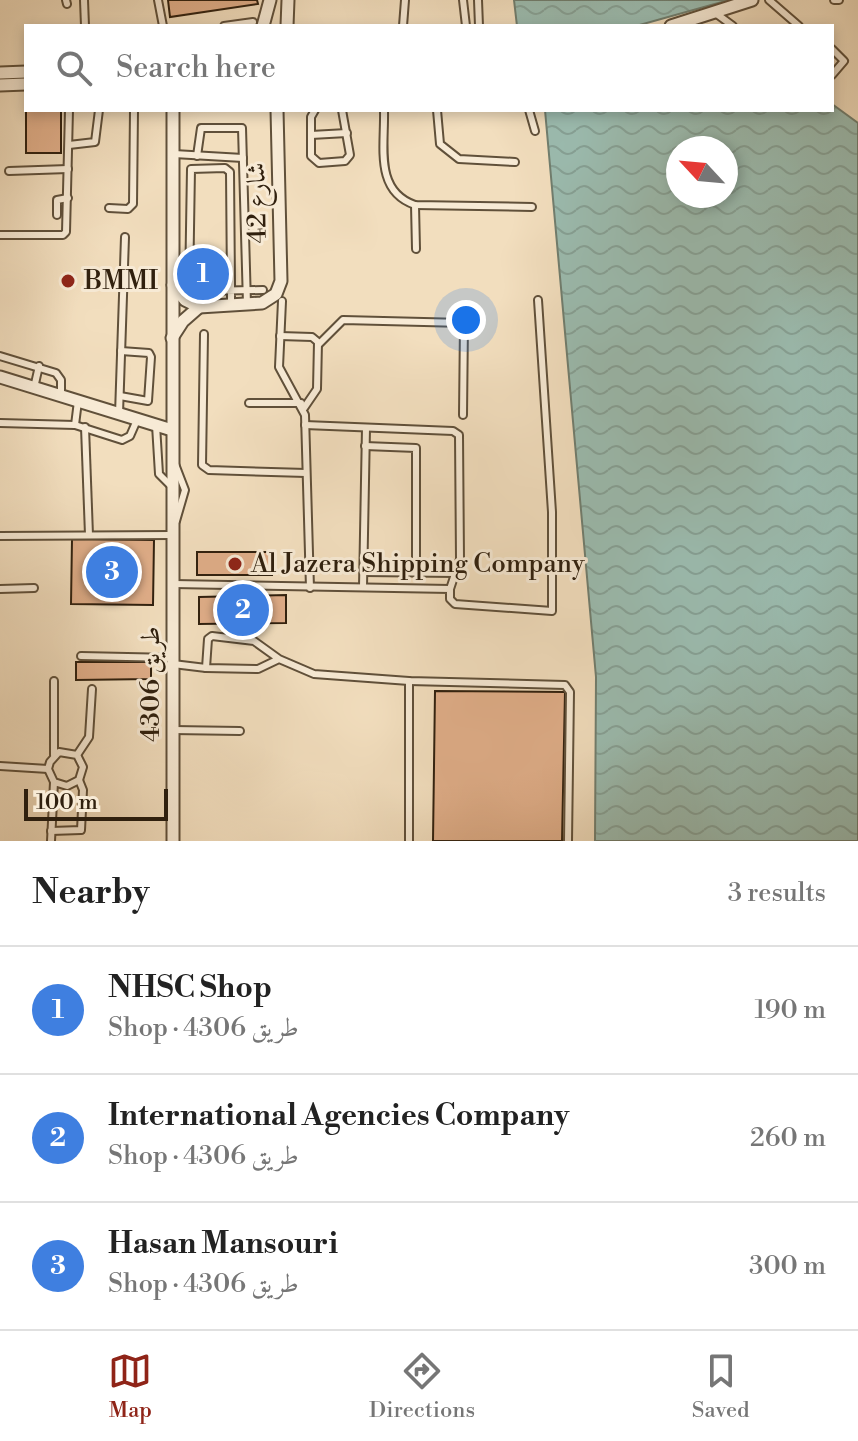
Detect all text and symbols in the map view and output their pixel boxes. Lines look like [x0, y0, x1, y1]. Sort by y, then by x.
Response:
search box [24, 24, 834, 112]
icon: search [52, 46, 96, 90]
text: Search here [116, 49, 276, 87]
north arrow [666, 136, 738, 208]
street label: شارع 42 [240, 162, 279, 244]
pin: 1 [177, 244, 229, 304]
place label: BMMI [83, 265, 158, 297]
marker: BMMI [59, 272, 77, 290]
your location [446, 300, 486, 340]
pin: 3 [86, 542, 138, 602]
place label: Al Jazera Shipping Company [250, 548, 585, 580]
marker: Al Jazera Shipping Company [226, 555, 244, 573]
pin: 2 [217, 580, 269, 640]
street label: طريق 4306 [135, 626, 167, 742]
scale bar [24, 785, 168, 821]
text: 100 m [36, 789, 98, 816]
text: Nearby [32, 872, 150, 914]
text: 3 results [728, 877, 826, 909]
text: NHSC Shop [108, 969, 272, 1007]
text: 1 [52, 994, 64, 1026]
text: 190 m [755, 994, 826, 1026]
text: Shop · طريق 4306 [108, 1012, 299, 1044]
text: International Agencies Company [108, 1097, 569, 1135]
text: 2 [50, 1122, 66, 1154]
text: 260 m [750, 1122, 826, 1154]
text: Shop · طريق 4306 [108, 1140, 299, 1172]
text: Hasan Mansouri [108, 1225, 338, 1263]
text: 3 [50, 1250, 66, 1282]
text: 300 m [749, 1250, 826, 1282]
text: Shop · طريق 4306 [108, 1268, 299, 1300]
tab: Map [108, 1349, 152, 1424]
tab: Directions [369, 1349, 475, 1424]
tab: Saved [692, 1349, 750, 1424]

